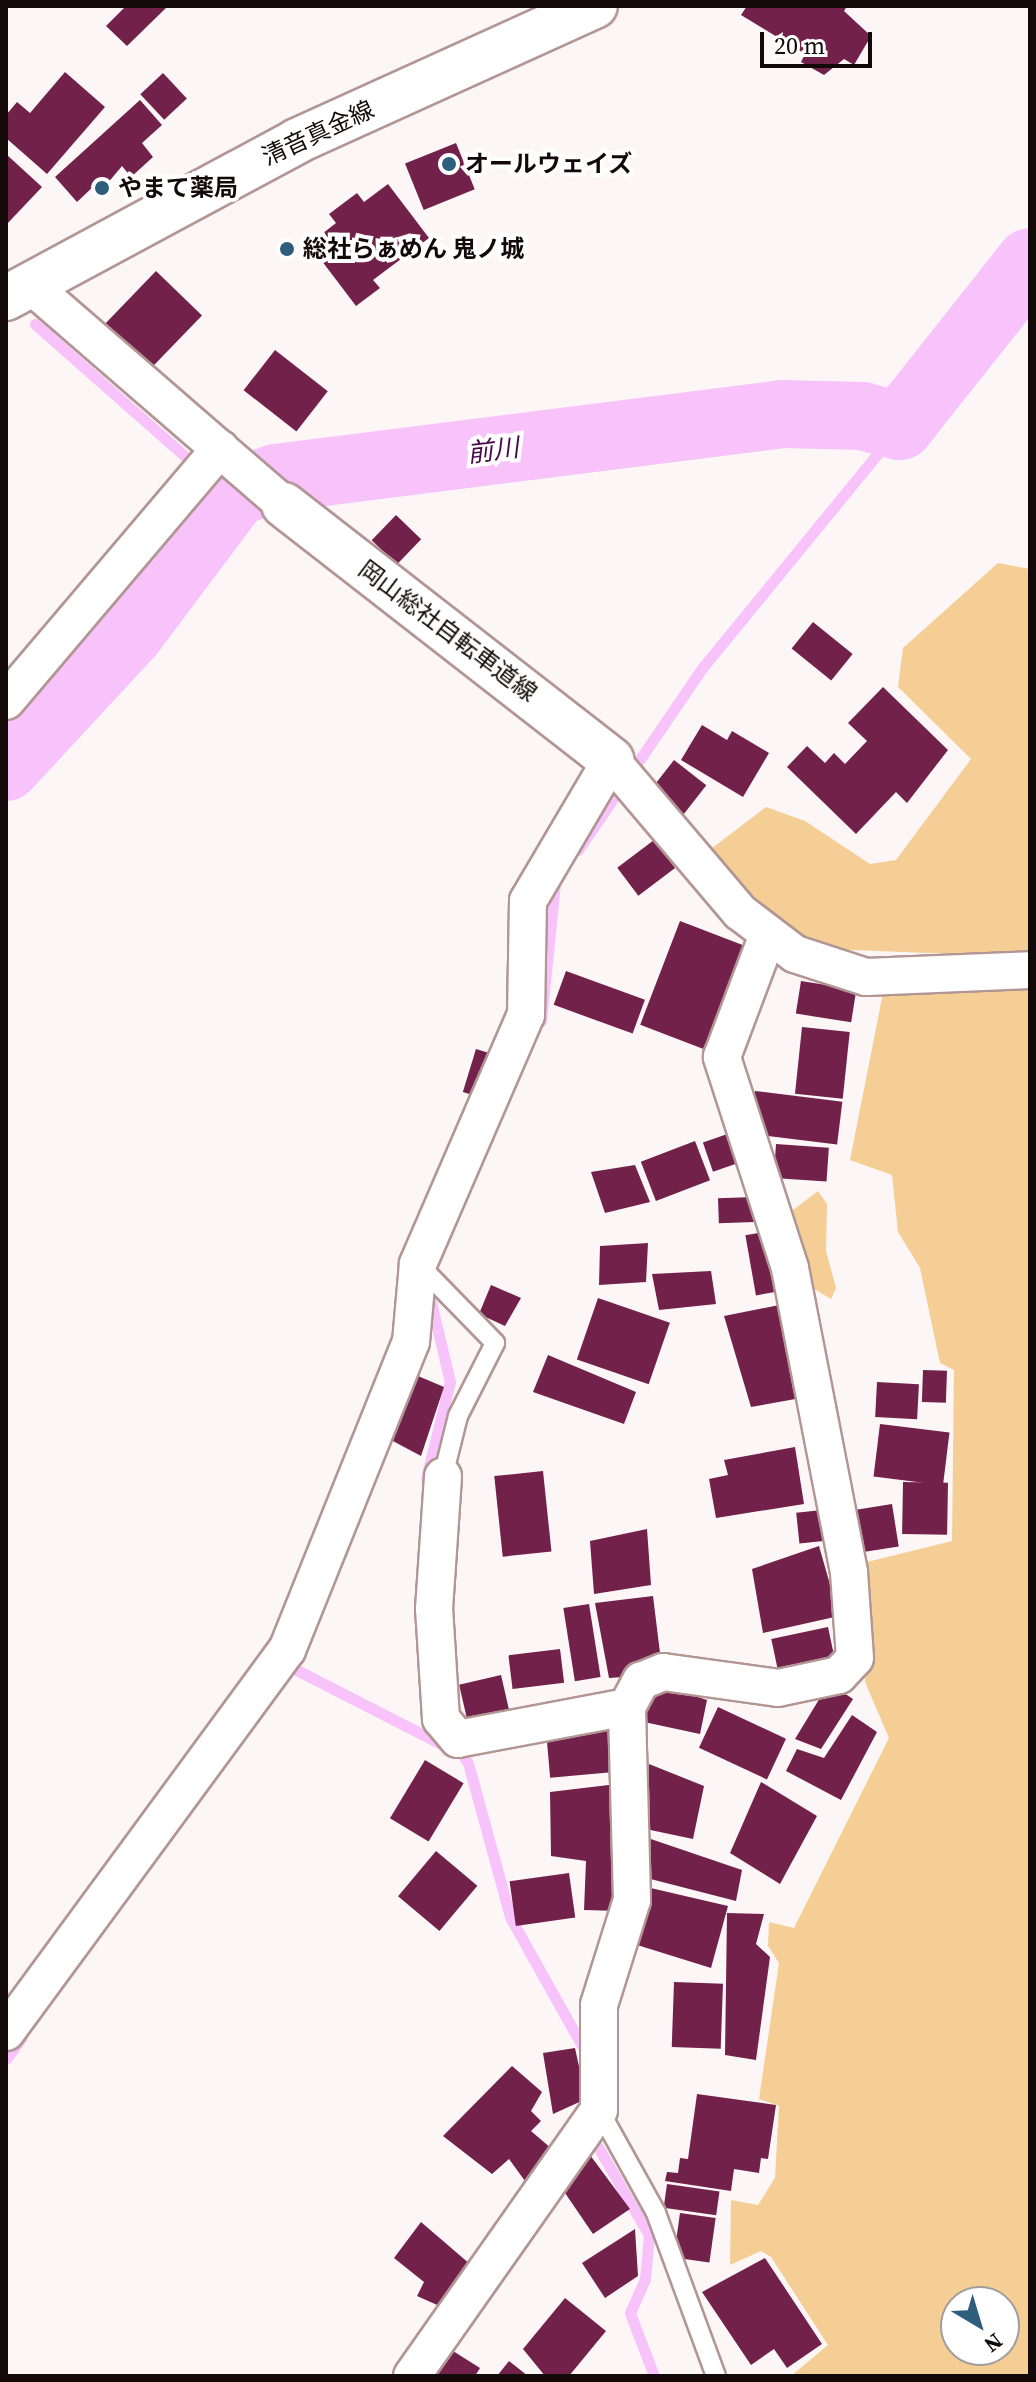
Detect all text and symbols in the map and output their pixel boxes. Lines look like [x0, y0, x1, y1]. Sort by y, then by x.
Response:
scale bar [764, 16, 876, 66]
text: 20 m [774, 29, 825, 62]
street label: 清音真金線 [258, 95, 378, 171]
place label: オールウェイズ [465, 150, 633, 178]
marker: オールウェイズ [440, 155, 458, 173]
place label: やまて薬局 [118, 174, 238, 202]
marker: やまて薬局 [93, 179, 111, 197]
place label: 総社らぁめん 鬼ノ城 [303, 235, 524, 263]
marker: 総社らぁめん 鬼ノ城 [278, 240, 296, 258]
water label: 前川 [465, 432, 521, 470]
street label: 岡山総社自転車道線 [353, 555, 543, 707]
north arrow [940, 2286, 1020, 2366]
text: N [978, 2327, 1009, 2360]

